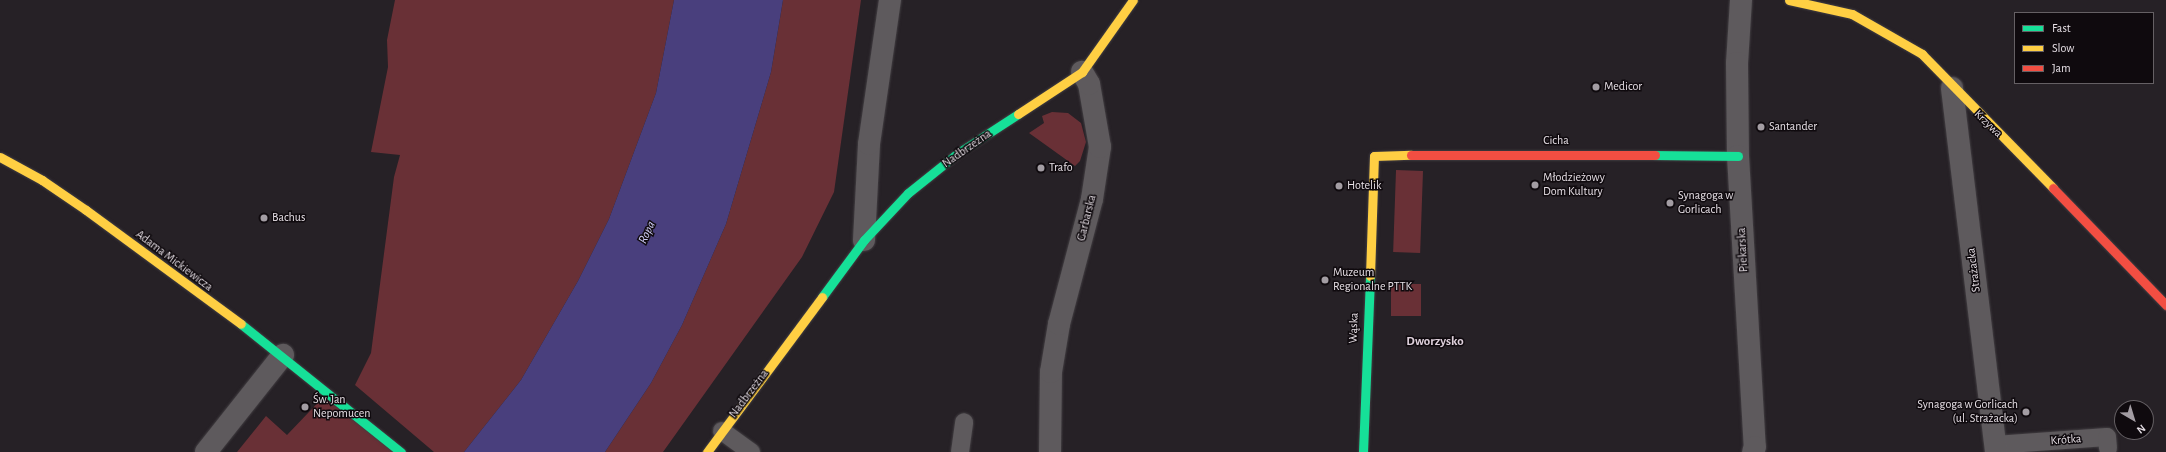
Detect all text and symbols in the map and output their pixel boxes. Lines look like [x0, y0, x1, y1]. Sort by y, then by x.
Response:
legend [2014, 12, 2154, 84]
text: Fast [2052, 22, 2071, 34]
text: Slow [2052, 42, 2074, 54]
text: Jam [2052, 62, 2071, 74]
place label: Medicor [1604, 80, 1642, 94]
marker: Medicor [1591, 82, 1601, 92]
street label: Krzywa [1971, 107, 2005, 141]
place label: Santander [1769, 120, 1817, 134]
marker: Santander [1756, 122, 1766, 132]
street label: Nadbrzeżna [940, 127, 994, 171]
street label: Cicha [1543, 134, 1569, 148]
place label: Trafo [1049, 161, 1073, 175]
marker: Trafo [1036, 163, 1046, 173]
place label: Młodzieżowy Dom Kultury [1543, 171, 1605, 199]
place label: Hotelik [1347, 179, 1381, 193]
marker: Młodzieżowy Dom Kultury [1530, 180, 1540, 190]
marker: Hotelik [1334, 181, 1344, 191]
place label: Synagoga w Gorlicach [1678, 189, 1733, 217]
street label: Garbarska [1074, 193, 1100, 243]
marker: Synagoga w Gorlicach [1665, 198, 1675, 208]
place label: Bachus [272, 211, 305, 225]
marker: Bachus [259, 213, 269, 223]
water label: Ropa [636, 219, 660, 247]
street label: Adama Mickiewicza [133, 227, 215, 295]
street label: Piekarska [1735, 227, 1751, 273]
street label: Strażacka [1964, 247, 1984, 293]
place label: Muzeum Regionalne PTTK [1333, 266, 1412, 294]
marker: Muzeum Regionalne PTTK [1320, 275, 1330, 285]
street label: Wąska [1346, 312, 1362, 344]
district label: Dworzysko [1406, 334, 1464, 350]
street label: Nadbrzeżna [726, 367, 772, 421]
place label: Św. Jan Nepomucen [313, 393, 370, 421]
place label: Synagoga w Gorlicach (ul. Strażacka) [1917, 398, 2018, 426]
north arrow [2114, 400, 2154, 440]
marker: Św. Jan Nepomucen [300, 402, 310, 412]
marker: Synagoga w Gorlicach (ul. Strażacka) [2021, 407, 2031, 417]
text: N [2135, 422, 2147, 436]
street label: Krótka [2050, 432, 2082, 448]

